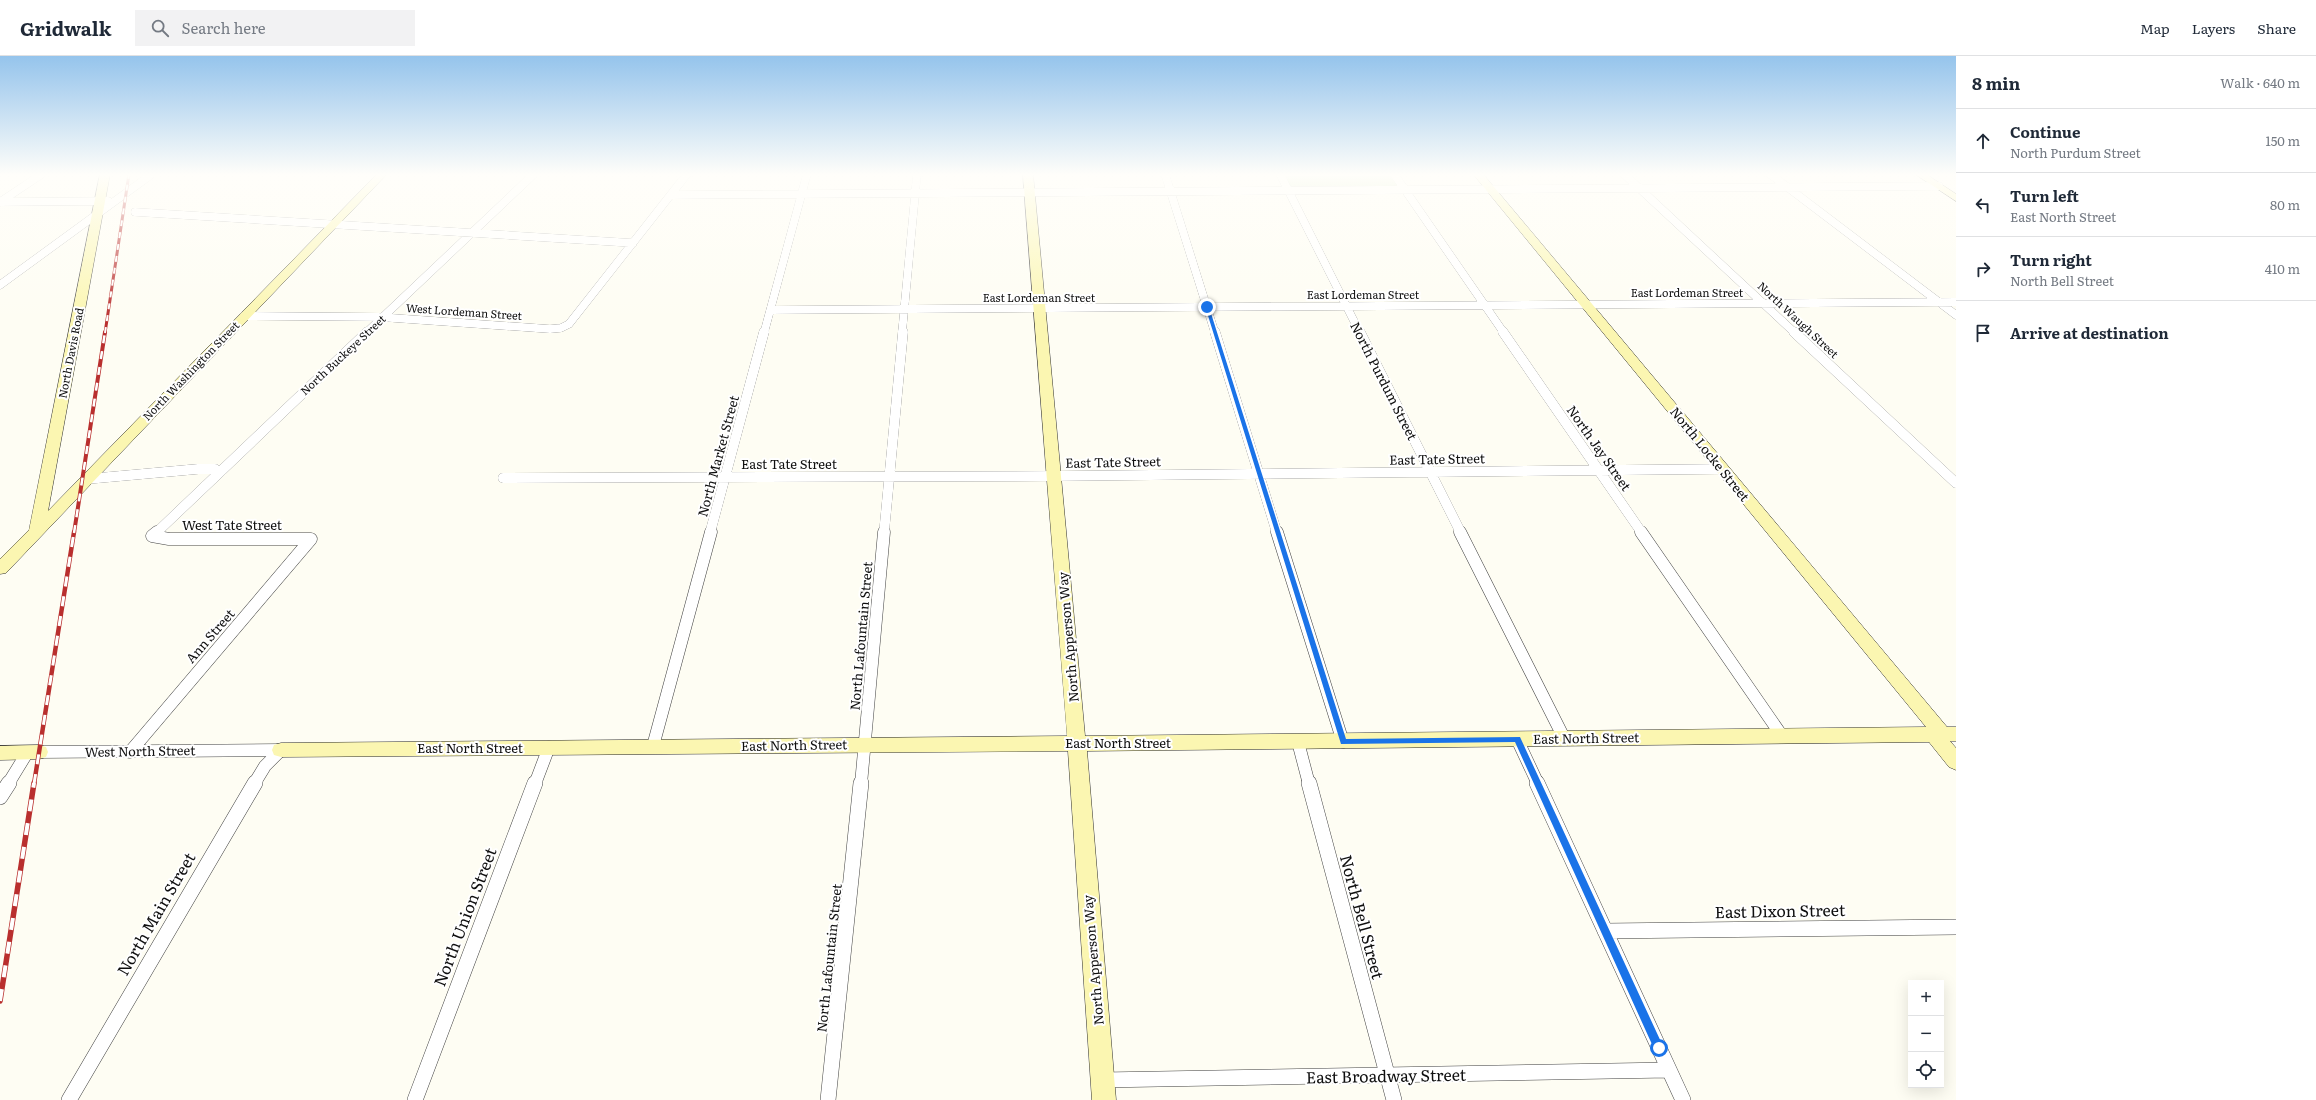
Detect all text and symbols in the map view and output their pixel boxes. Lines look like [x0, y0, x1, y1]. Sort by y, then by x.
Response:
search box [135, 10, 415, 46]
text: Gridwalk [20, 14, 111, 42]
text: Search here [181, 16, 266, 39]
icon: search [149, 17, 171, 39]
text: Map [2140, 18, 2170, 38]
text: Layers [2192, 18, 2235, 38]
text: Share [2257, 18, 2296, 38]
text: 8 min [1972, 70, 2020, 95]
text: Walk · 640 m [2220, 73, 2300, 92]
text: Continue [2010, 120, 2080, 143]
icon: ahead [1972, 130, 1994, 152]
text: 150 m [2265, 131, 2300, 150]
text: North Purdum Street [2010, 143, 2141, 162]
text: Turn left [2010, 184, 2079, 207]
icon: left [1972, 194, 1994, 216]
text: 80 m [2270, 195, 2300, 214]
text: East North Street [2010, 207, 2116, 226]
text: Turn right [2010, 248, 2092, 271]
icon: right [1972, 258, 1994, 280]
text: 410 m [2265, 259, 2300, 278]
text: North Bell Street [2010, 271, 2114, 290]
street label: North Waugh Street [1755, 277, 1843, 361]
street label: East Lordeman Street [1631, 284, 1744, 300]
street label: East Lordeman Street [1307, 286, 1420, 302]
street label: East Lordeman Street [983, 289, 1096, 305]
route end [1198, 298, 1216, 316]
street label: West Lordeman Street [406, 299, 523, 323]
street label: North Davis Road [53, 306, 87, 400]
street label: North Buckeye Street [296, 310, 389, 398]
street label: North Washington Street [138, 317, 243, 424]
street label: North Purdum Street [1346, 318, 1423, 444]
text: Arrive at destination [2010, 321, 2169, 344]
icon: arrive [1972, 322, 1994, 344]
street label: North Market Street [692, 392, 743, 519]
street label: North Jay Street [1563, 401, 1636, 495]
street label: North Locke Street [1666, 402, 1755, 506]
street label: East Tate Street [1389, 448, 1486, 469]
street label: East Tate Street [1065, 451, 1162, 472]
street label: East Tate Street [741, 454, 838, 473]
street label: West Tate Street [182, 515, 283, 534]
street label: North Lafountain Street [845, 560, 877, 711]
street label: North Apperson Way [1052, 571, 1083, 703]
street label: Ann Street [181, 604, 239, 667]
street label: East North Street [1533, 727, 1640, 748]
street label: East North Street [1065, 733, 1172, 752]
street label: East North Street [741, 734, 848, 755]
street label: East North Street [417, 738, 524, 757]
street label: West North Street [84, 740, 196, 761]
street label: North Union Street [427, 843, 502, 990]
street label: North Main Street [110, 847, 201, 980]
street label: North Bell Street [1335, 852, 1391, 982]
street label: North Lafountain Street [811, 882, 846, 1033]
street label: North Apperson Way [1077, 894, 1108, 1026]
street label: East Dixon Street [1714, 897, 1846, 923]
map controls [1908, 980, 1944, 1088]
button: + [1908, 980, 1944, 1016]
button: − [1908, 1016, 1944, 1052]
route start [1650, 1039, 1668, 1057]
button: locate [1908, 1052, 1944, 1088]
street label: East Broadway Street [1306, 1062, 1467, 1088]

